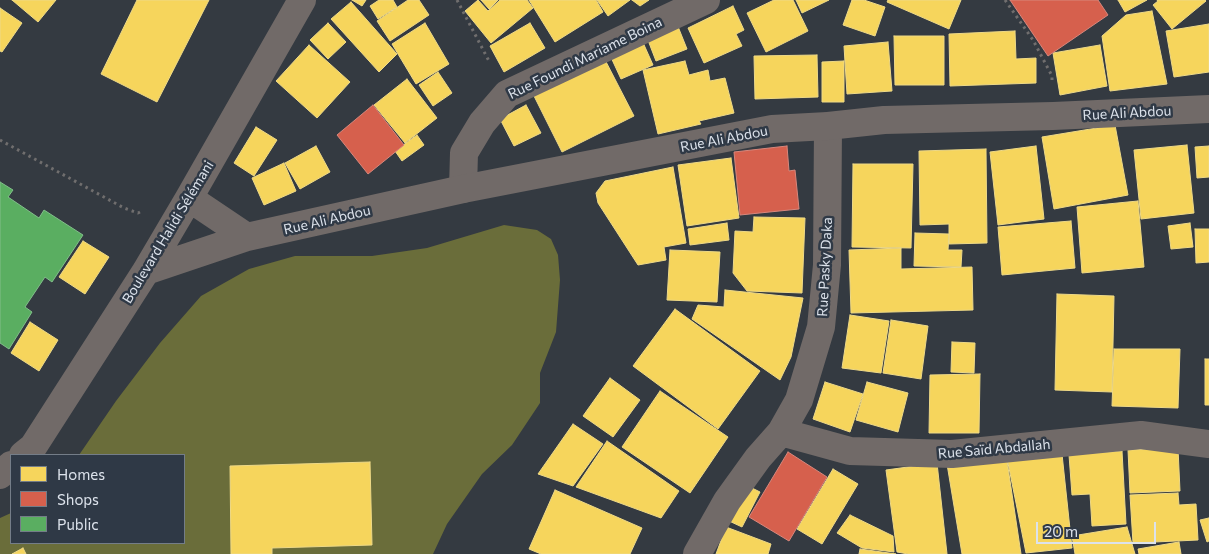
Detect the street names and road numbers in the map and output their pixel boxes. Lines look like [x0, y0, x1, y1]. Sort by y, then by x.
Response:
street label: Rue Foundi Mariame Boina [505, 13, 665, 103]
street label: Rue Ali Abdou [1082, 102, 1172, 124]
street label: Rue Ali Abdou [679, 122, 769, 156]
street label: Boulevard Halidi Sélémani [119, 158, 217, 306]
street label: Rue Ali Abdou [282, 202, 372, 238]
street label: Rue Pasky Daka [814, 217, 836, 317]
street label: Rue Saïd Abdallah [937, 436, 1051, 462]

